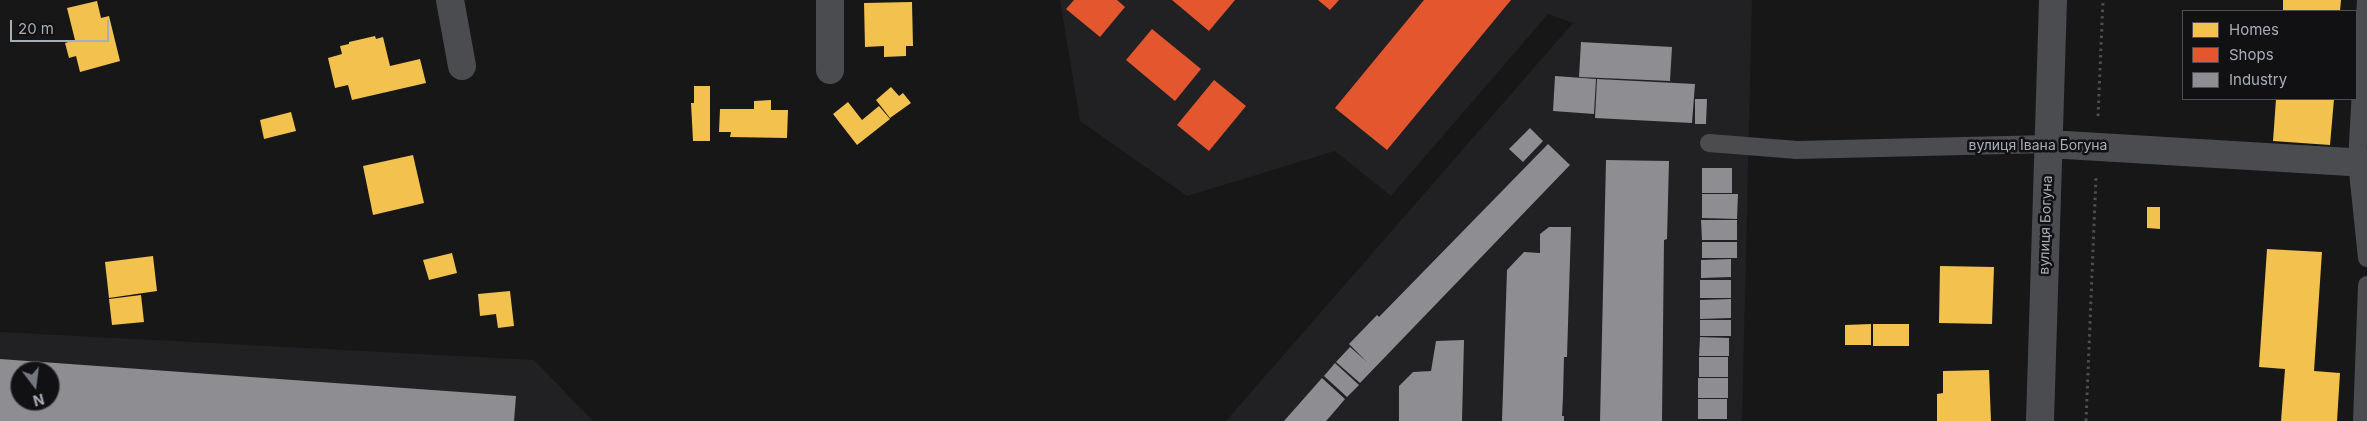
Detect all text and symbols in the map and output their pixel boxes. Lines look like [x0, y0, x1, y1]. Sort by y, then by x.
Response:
scale bar [12, 10, 111, 42]
legend [2182, 10, 2357, 100]
text: 20 m [18, 19, 54, 38]
text: Homes [2229, 20, 2279, 39]
text: Shops [2229, 45, 2274, 64]
text: Industry [2229, 70, 2287, 89]
street label: вулиця Івана Богуна [1969, 138, 2107, 154]
street label: вулиця Богуна [2036, 175, 2056, 275]
north arrow [10, 361, 60, 411]
text: N [31, 390, 46, 410]

